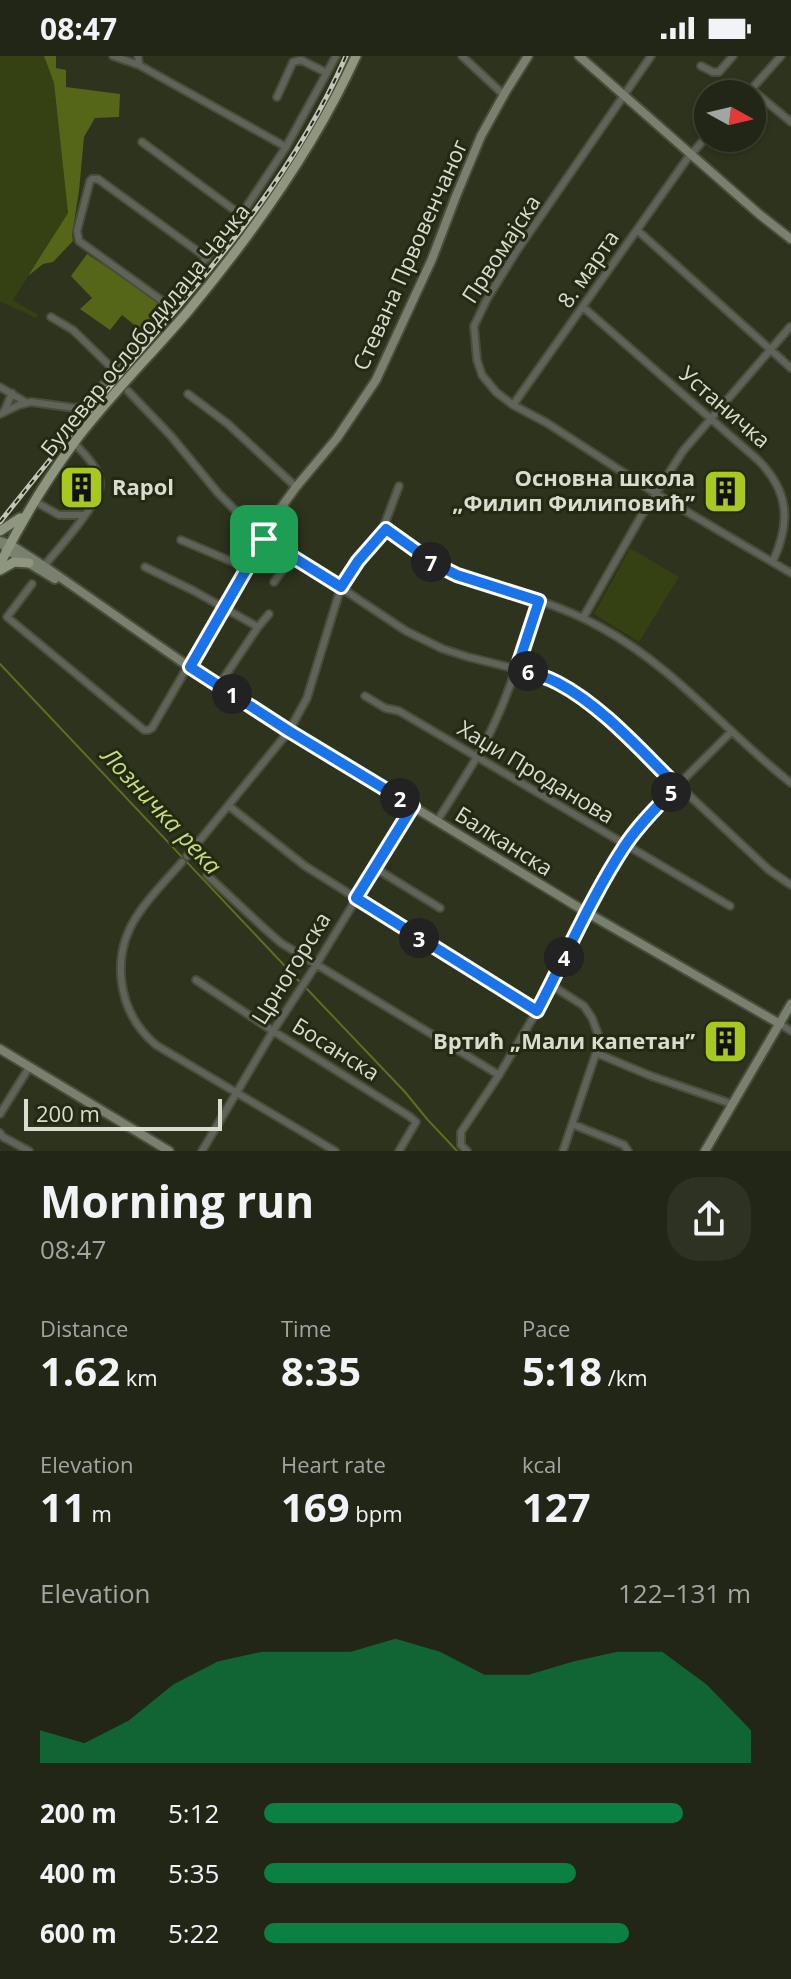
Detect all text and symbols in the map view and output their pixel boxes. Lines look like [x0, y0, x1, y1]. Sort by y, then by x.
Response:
text: 08:47 [40, 8, 117, 49]
north arrow [694, 80, 766, 152]
map controls [694, 80, 766, 152]
street label: Стевана Првовенчаног [345, 134, 474, 375]
street label: Првомајска [454, 189, 546, 308]
street label: Булевар ослободилаца Чачка [33, 197, 256, 462]
street label: 8. марта [550, 224, 625, 313]
street label: Устаничка [674, 358, 778, 454]
place label: Основна школа „Филип Филиповић” [452, 462, 695, 517]
building icon: Rapol [57, 463, 105, 511]
building icon: Основна школа „Филип Филиповић” [702, 467, 750, 515]
place label: Rapol [112, 471, 174, 501]
pin [230, 505, 298, 573]
icon: arrive [242, 517, 286, 561]
pin: 7 [411, 542, 451, 582]
text: 7 [425, 547, 437, 577]
pin: 6 [508, 651, 548, 691]
text: 6 [522, 656, 534, 686]
pin: 1 [212, 674, 252, 714]
text: 1 [226, 679, 238, 709]
street label: Хаџи Проданова [453, 712, 620, 830]
water label: Лозничка река [94, 738, 230, 881]
pin: 5 [651, 772, 691, 812]
text: 5 [665, 777, 677, 807]
pin: 2 [380, 778, 420, 818]
text: 2 [394, 783, 406, 813]
street label: Балканска [450, 798, 559, 882]
street label: Црногорска [244, 906, 337, 1029]
pin: 3 [399, 918, 439, 958]
text: 3 [413, 923, 425, 953]
pin: 4 [544, 937, 584, 977]
text: 4 [558, 942, 570, 972]
street label: Босанска [287, 1010, 386, 1087]
building icon: Вртић „Мали капетан” [702, 1017, 750, 1065]
place label: Вртић „Мали капетан” [433, 1025, 695, 1055]
scale bar [24, 1095, 222, 1131]
text: 200 m [36, 1098, 100, 1128]
text: Morning run [40, 1171, 314, 1231]
button: share [667, 1177, 751, 1261]
text: 08:47 [40, 1231, 106, 1267]
text: Distance [40, 1313, 128, 1343]
text: Time [281, 1313, 331, 1343]
text: Pace [522, 1313, 570, 1343]
text: 1.62 [40, 1343, 120, 1398]
text: 8:35 [281, 1343, 361, 1398]
text: 5:18 [522, 1343, 602, 1398]
text: km [120, 1362, 158, 1392]
text: /km [602, 1362, 648, 1392]
text: Elevation [40, 1449, 133, 1479]
text: Heart rate [281, 1449, 386, 1479]
text: kcal [522, 1449, 562, 1479]
text: 11 [40, 1479, 86, 1534]
text: 169 [281, 1479, 350, 1534]
text: 127 [522, 1479, 591, 1534]
text: m [86, 1498, 112, 1528]
text: bpm [350, 1498, 403, 1528]
text: Elevation [40, 1575, 150, 1611]
text: 122–131 m [618, 1575, 751, 1611]
text: 200 m [40, 1795, 117, 1831]
text: 5:12 [168, 1795, 219, 1831]
text: 400 m [40, 1855, 117, 1891]
text: 5:35 [168, 1855, 219, 1891]
text: 600 m [40, 1915, 117, 1951]
text: 5:22 [168, 1915, 219, 1951]

